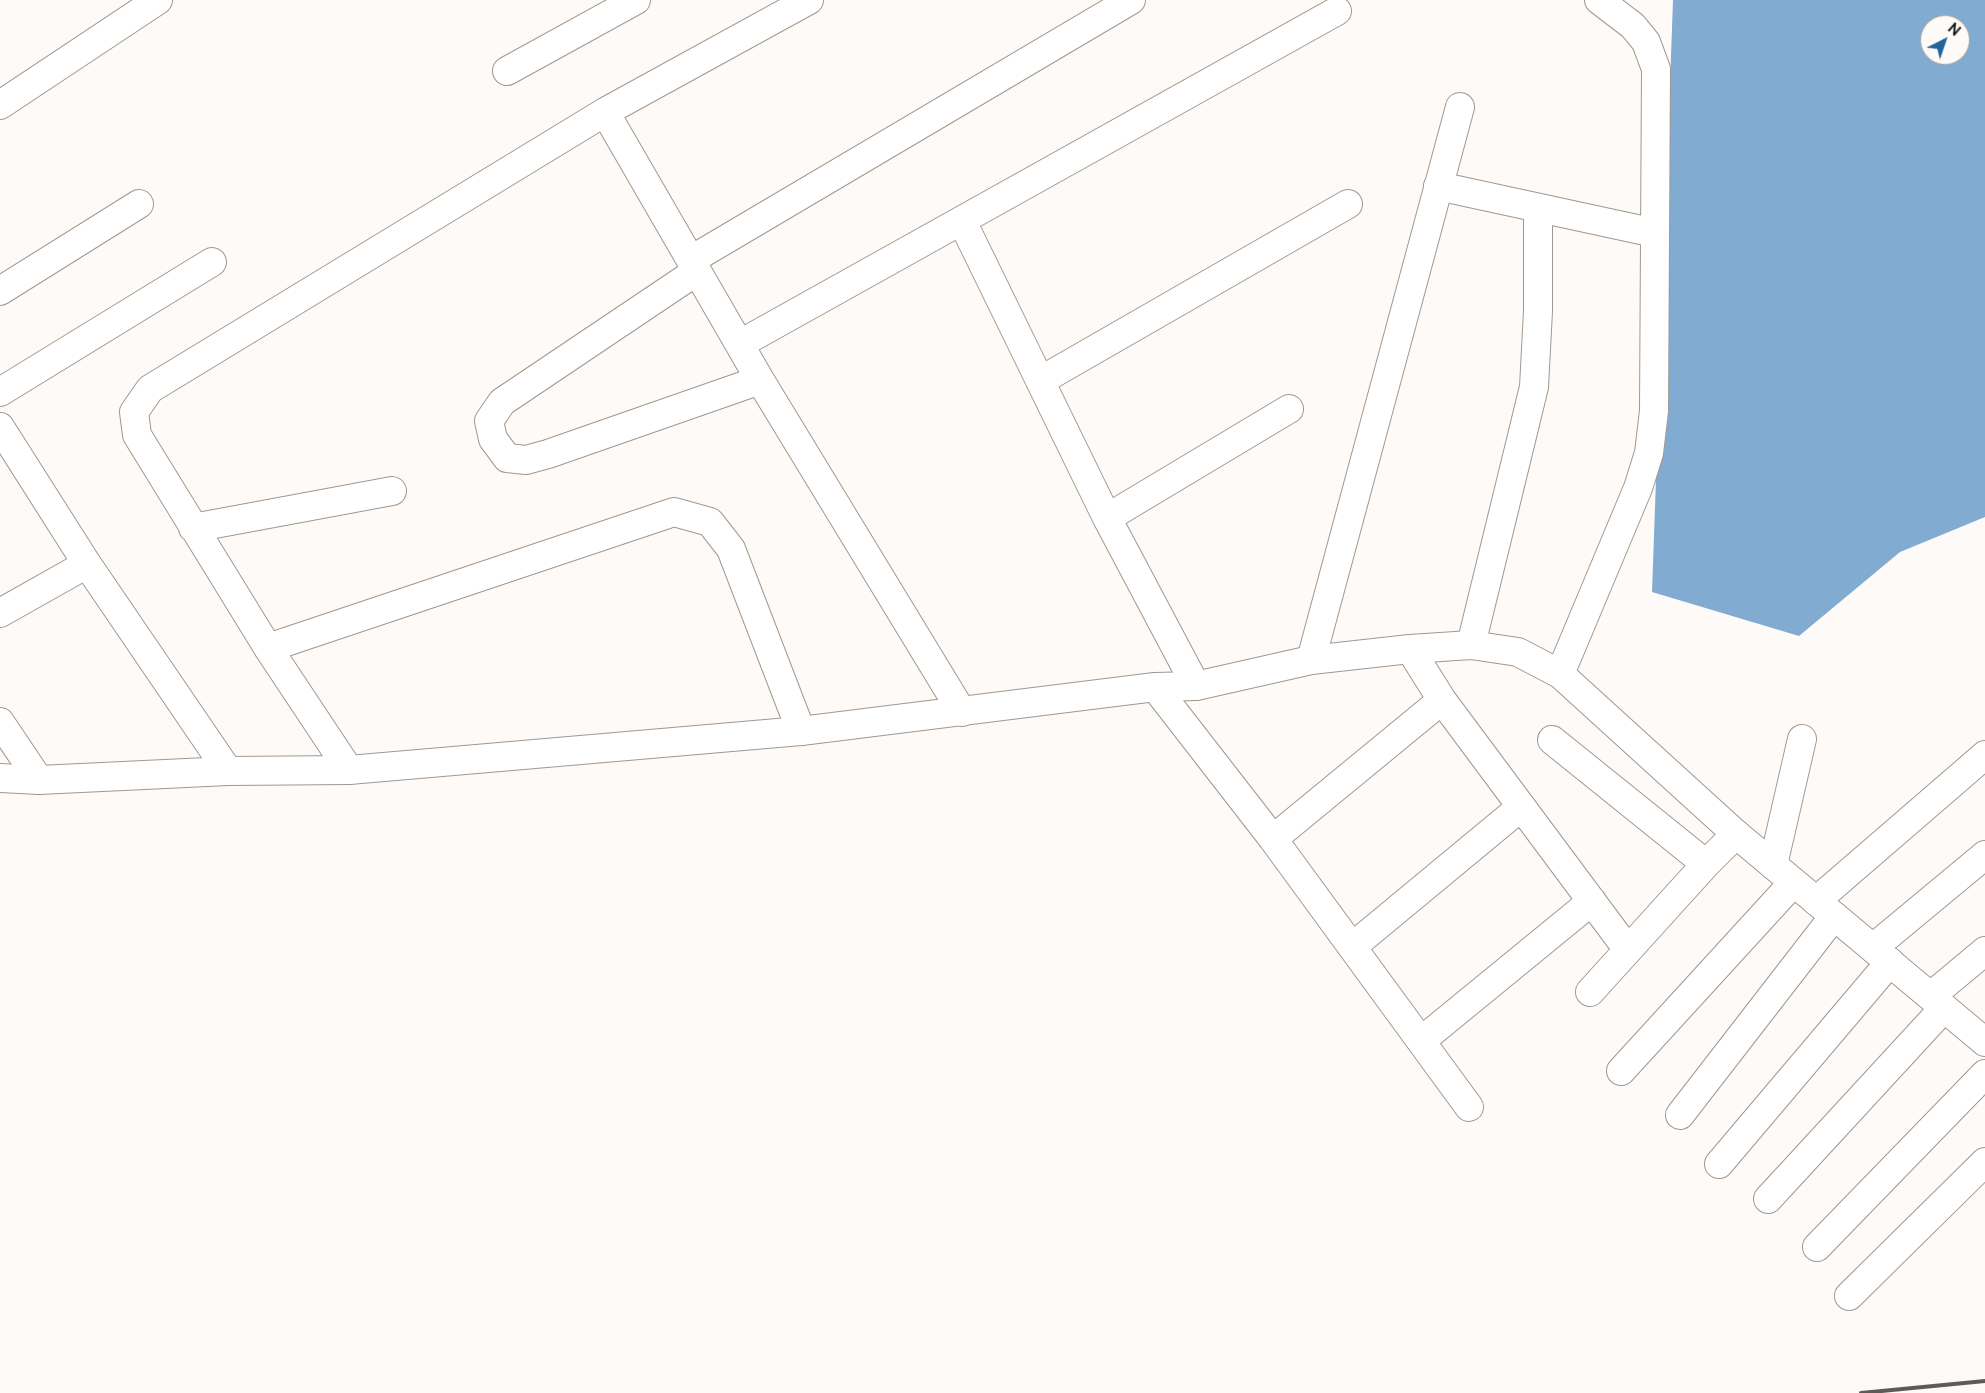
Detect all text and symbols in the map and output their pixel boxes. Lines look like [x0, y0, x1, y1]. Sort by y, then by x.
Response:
north arrow [1920, 15, 1970, 65]
text: N [1945, 20, 1963, 39]

